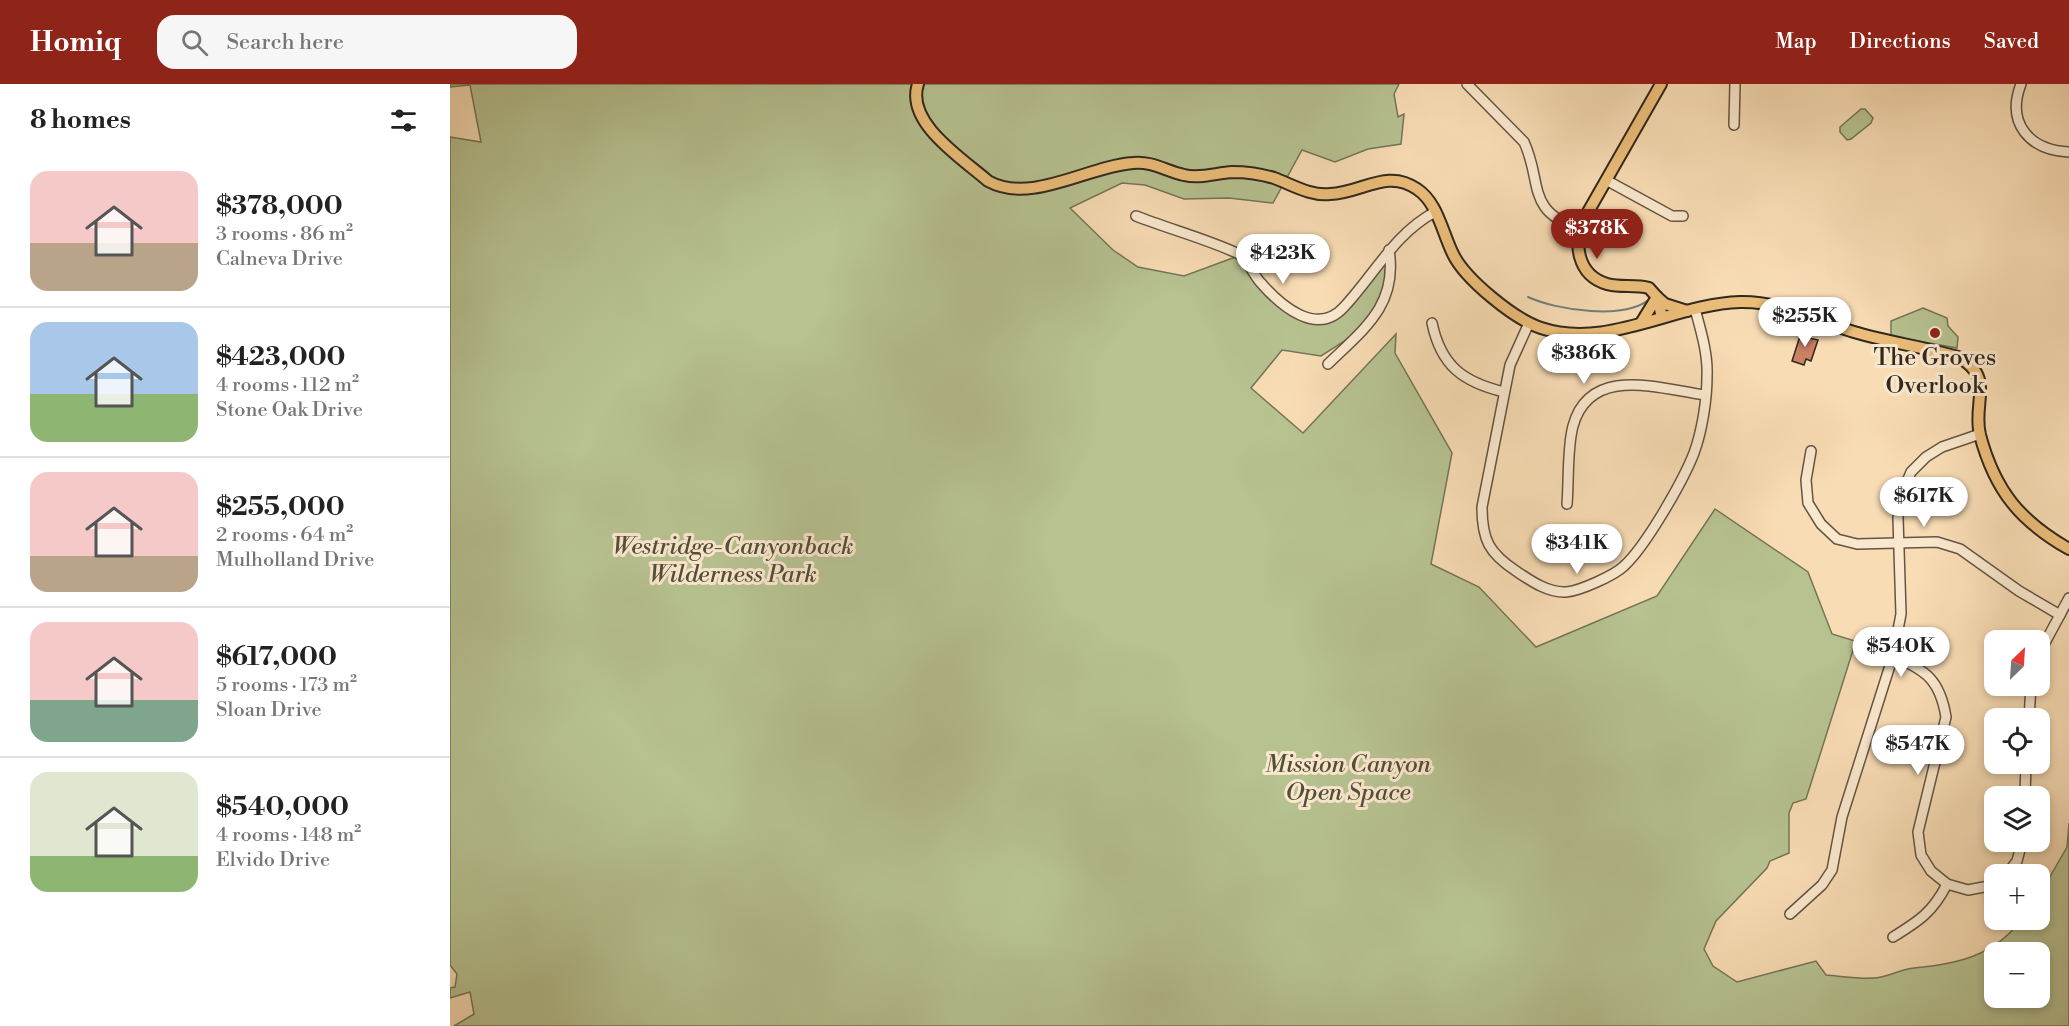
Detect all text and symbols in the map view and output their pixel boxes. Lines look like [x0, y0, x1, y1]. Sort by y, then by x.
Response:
search box [157, 15, 577, 69]
text: Homiq [30, 25, 121, 60]
icon: search [178, 26, 211, 59]
text: Search here [226, 29, 344, 56]
text: Map [1775, 29, 1817, 55]
text: Directions [1850, 29, 1951, 55]
text: Saved [1984, 29, 2039, 55]
text: 8 homes [30, 104, 131, 136]
icon: filters [387, 104, 420, 137]
text: $378,000 [216, 190, 343, 222]
icon: home [78, 195, 150, 267]
pin: $378K [1555, 209, 1639, 260]
text: $378K [1565, 216, 1629, 241]
text: 3 rooms · 86 m² [216, 222, 353, 247]
pin: $423K [1241, 234, 1325, 285]
text: $423K [1250, 241, 1316, 266]
text: Calneva Drive [216, 247, 343, 272]
pin: $255K [1763, 297, 1847, 348]
text: $255K [1772, 304, 1838, 329]
marker: The Groves Overlook [1928, 326, 1942, 340]
pin: $386K [1542, 334, 1626, 385]
text: $423,000 [216, 341, 345, 373]
text: $386K [1551, 341, 1617, 366]
place label: The Groves Overlook [1874, 343, 1996, 401]
icon: home [78, 346, 150, 418]
text: 4 rooms · 112 m² [216, 373, 359, 398]
text: Stone Oak Drive [216, 398, 363, 423]
pin: $617K [1882, 477, 1966, 528]
text: $617K [1894, 484, 1954, 509]
text: $255,000 [216, 491, 345, 523]
icon: home [78, 496, 150, 568]
text: 2 rooms · 64 m² [216, 523, 353, 548]
pin: $341K [1535, 524, 1619, 575]
text: $341K [1545, 531, 1609, 556]
park label: Westridge-Canyonback Wilderness Park [612, 532, 854, 590]
text: Mulholland Drive [216, 548, 374, 573]
pin: $540K [1859, 627, 1943, 678]
north arrow [1984, 630, 2050, 696]
map controls [1984, 630, 2050, 1008]
text: $540K [1867, 634, 1935, 659]
text: $617,000 [216, 641, 337, 673]
icon: home [78, 646, 150, 718]
text: 5 rooms · 173 m² [216, 673, 357, 698]
text: Sloan Drive [216, 698, 322, 723]
button: locate [1984, 708, 2050, 774]
pin: $547K [1876, 725, 1960, 776]
text: $547K [1885, 732, 1951, 757]
park label: Mission Canyon Open Space [1265, 750, 1432, 808]
button: layers [1984, 786, 2050, 852]
text: $540,000 [216, 791, 349, 823]
icon: home [78, 796, 150, 868]
text: 4 rooms · 148 m² [216, 823, 361, 848]
text: Elvido Drive [216, 848, 330, 873]
button: + [1984, 864, 2050, 930]
button: − [1984, 942, 2050, 1008]

